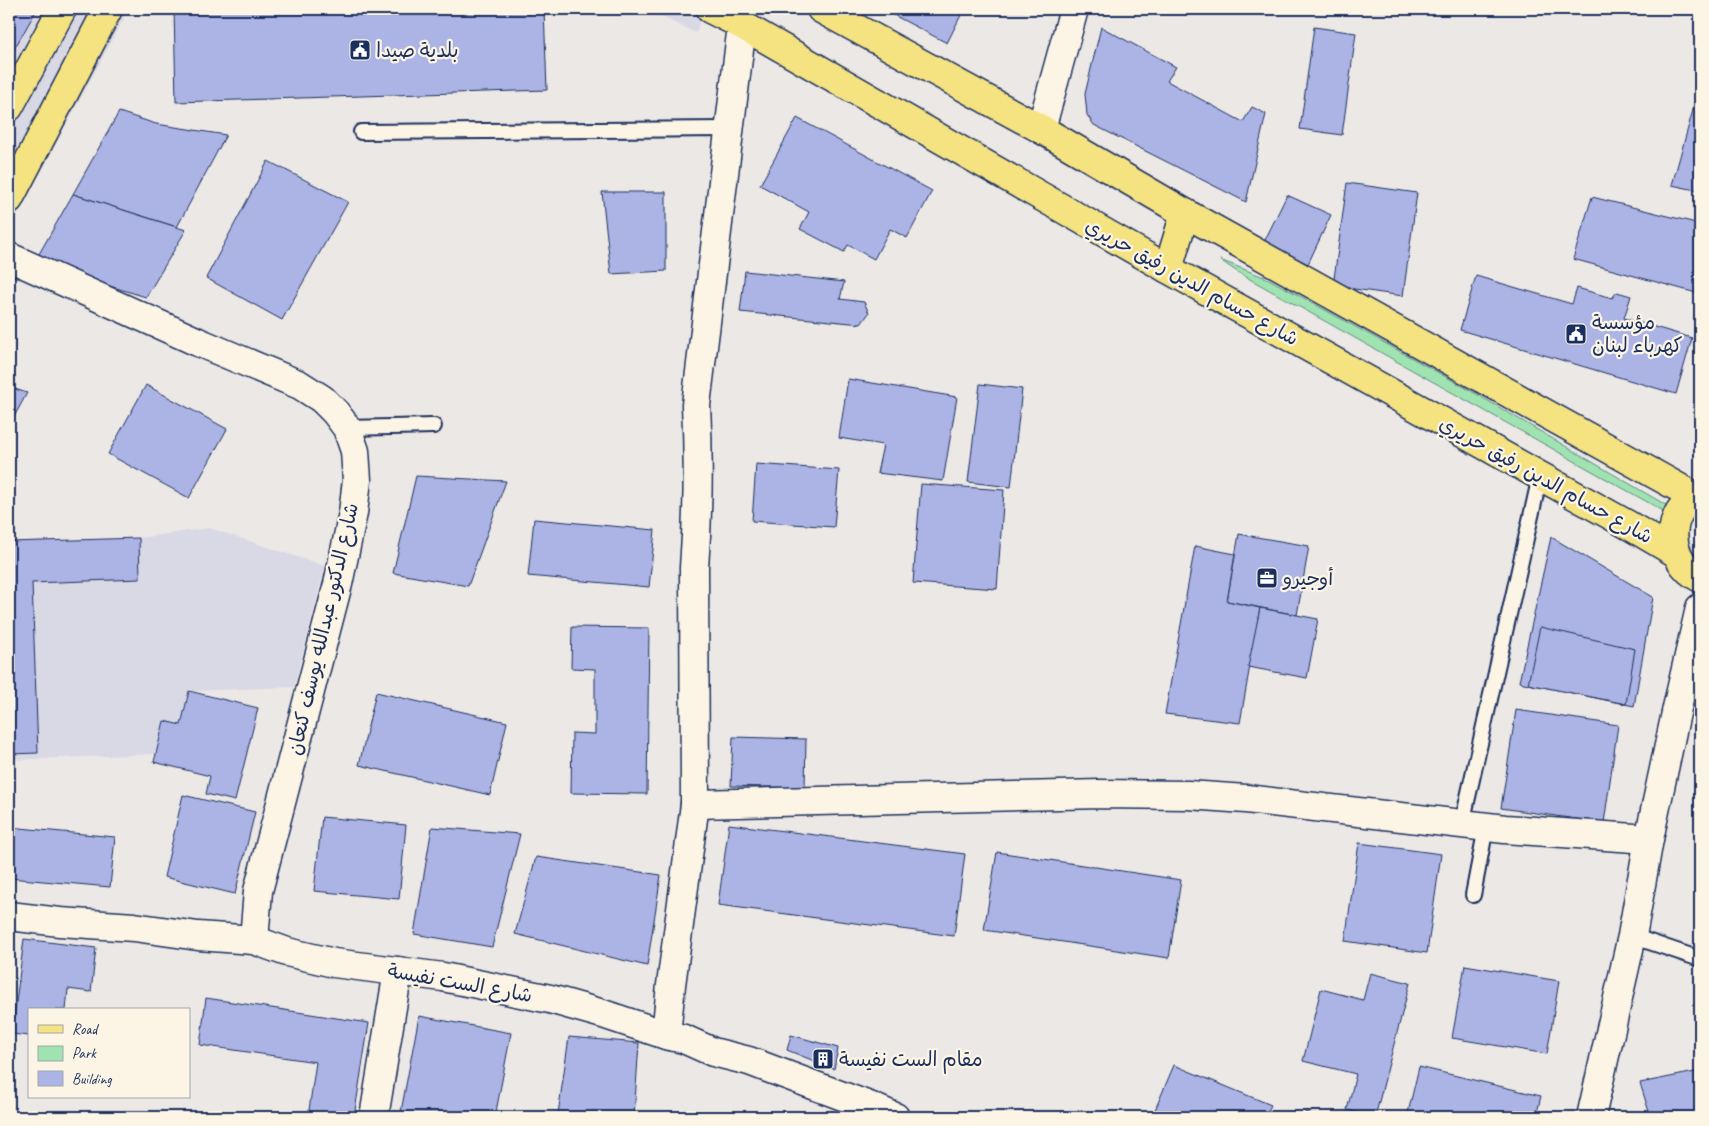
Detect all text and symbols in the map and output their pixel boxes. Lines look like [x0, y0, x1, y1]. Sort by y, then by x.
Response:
public building icon: بلدية صيدا [348, 38, 372, 62]
place label: بلدية صيدا [376, 38, 459, 63]
street label: شارع حسام الدين رفيق حريري [1080, 213, 1303, 353]
place label: مؤسسة كهرباء لبنان [1592, 310, 1683, 358]
public building icon: مؤسسة كهرباء لبنان [1564, 322, 1588, 346]
street label: شارع حسام الدين رفيق حريري [1434, 411, 1657, 551]
street label: شارع الدكتور عبدالله يوسف كنعان [282, 501, 365, 758]
office icon: أوجيرو [1255, 566, 1279, 590]
place label: أوجيرو [1282, 566, 1333, 591]
street label: شارع الست نفيسة [386, 958, 534, 1009]
legend [28, 1008, 190, 1098]
text: Road [72, 1020, 99, 1039]
text: Park [72, 1044, 97, 1063]
building icon: مقام الست نفيسة [811, 1047, 835, 1071]
place label: مقام الست نفيسة [839, 1047, 983, 1074]
text: Building [72, 1070, 112, 1089]

